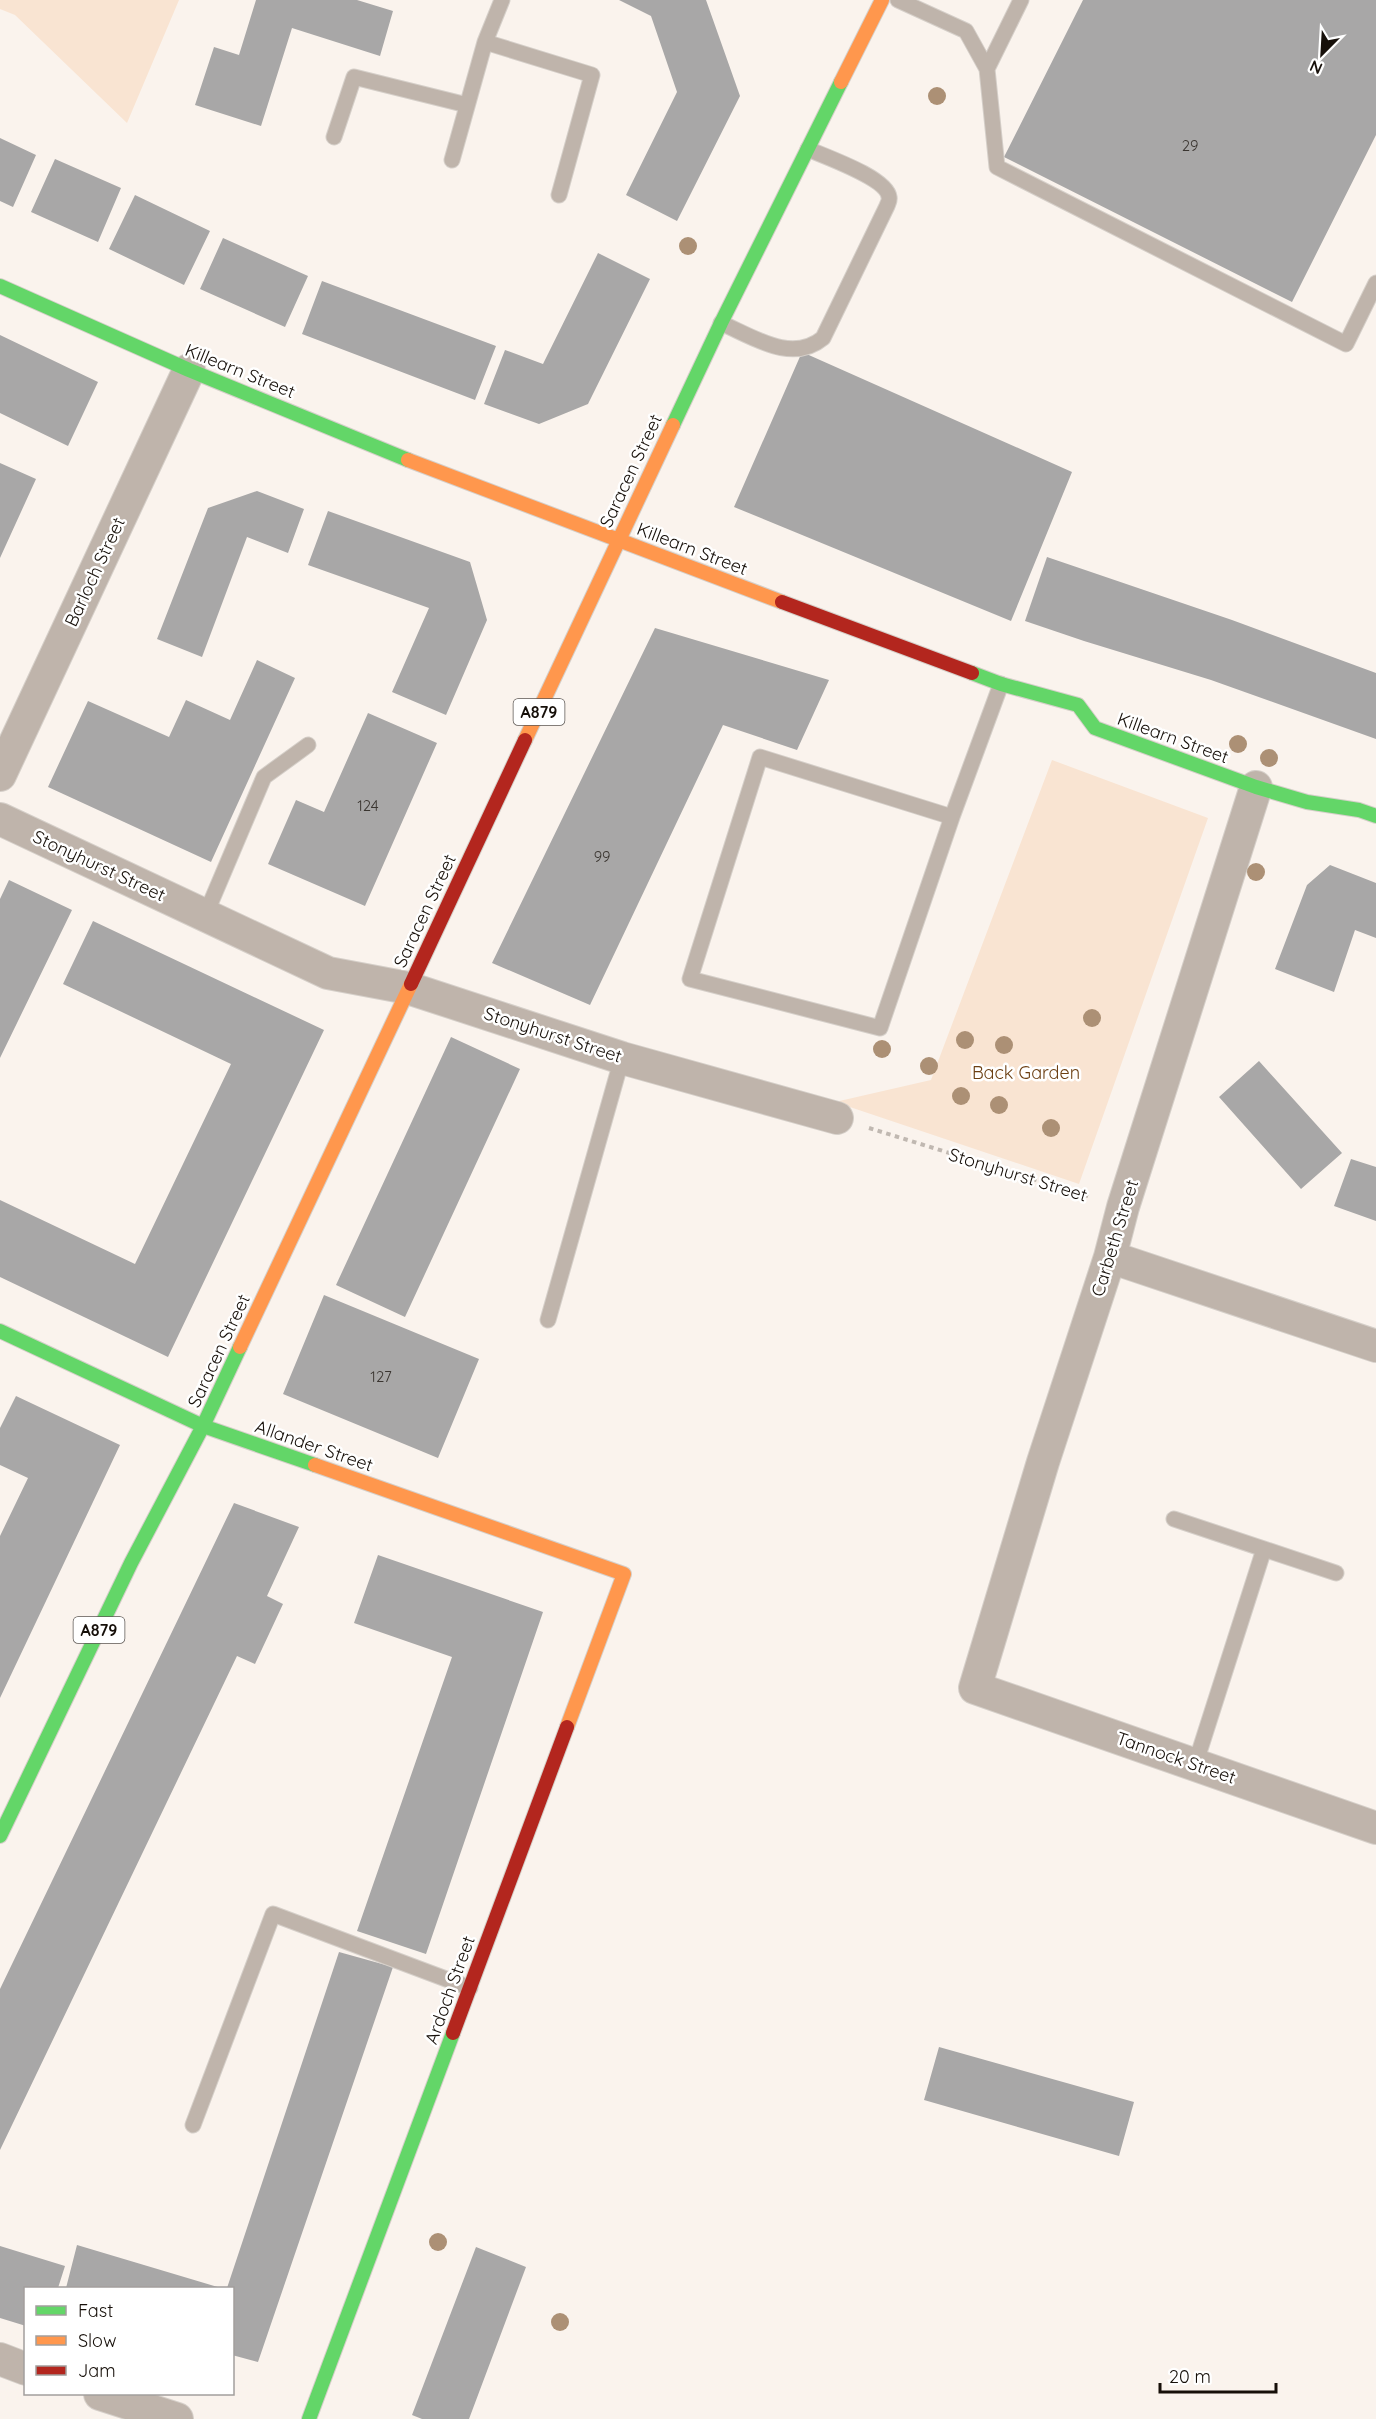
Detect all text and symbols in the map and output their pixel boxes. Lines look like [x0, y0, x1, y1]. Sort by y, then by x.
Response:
north arrow [1292, 24, 1352, 84]
text: N [1306, 56, 1325, 79]
house number: 29 [1182, 136, 1198, 155]
street label: Killearn Street [182, 338, 299, 403]
street label: Saracen Street [594, 410, 667, 531]
street label: Barloch Street [59, 513, 130, 630]
street label: Killearn Street [634, 517, 751, 580]
road number: A879 [514, 699, 564, 725]
street label: Killearn Street [1114, 707, 1232, 768]
house number: 124 [357, 796, 379, 815]
street label: Stonyhurst Street [29, 825, 169, 906]
house number: 99 [594, 847, 610, 866]
street label: Saracen Street [388, 850, 461, 971]
street label: Stonyhurst Street [481, 1001, 625, 1068]
park label: Back Garden [972, 1061, 1080, 1084]
street label: Stonyhurst Street [946, 1143, 1090, 1207]
street label: Carbeth Street [1086, 1177, 1143, 1299]
street label: Saracen Street [182, 1290, 255, 1411]
house number: 127 [370, 1367, 392, 1386]
street label: Allander Street [252, 1415, 376, 1476]
road number: A879 [74, 1617, 124, 1643]
street label: Tannock Street [1113, 1726, 1239, 1789]
street label: Ardoch Street [419, 1933, 480, 2047]
legend [24, 2287, 234, 2395]
text: Fast [78, 2299, 113, 2322]
text: Slow [78, 2329, 116, 2352]
scale bar [1160, 2356, 1276, 2394]
text: Jam [78, 2359, 116, 2382]
text: 20 m [1169, 2365, 1211, 2388]

